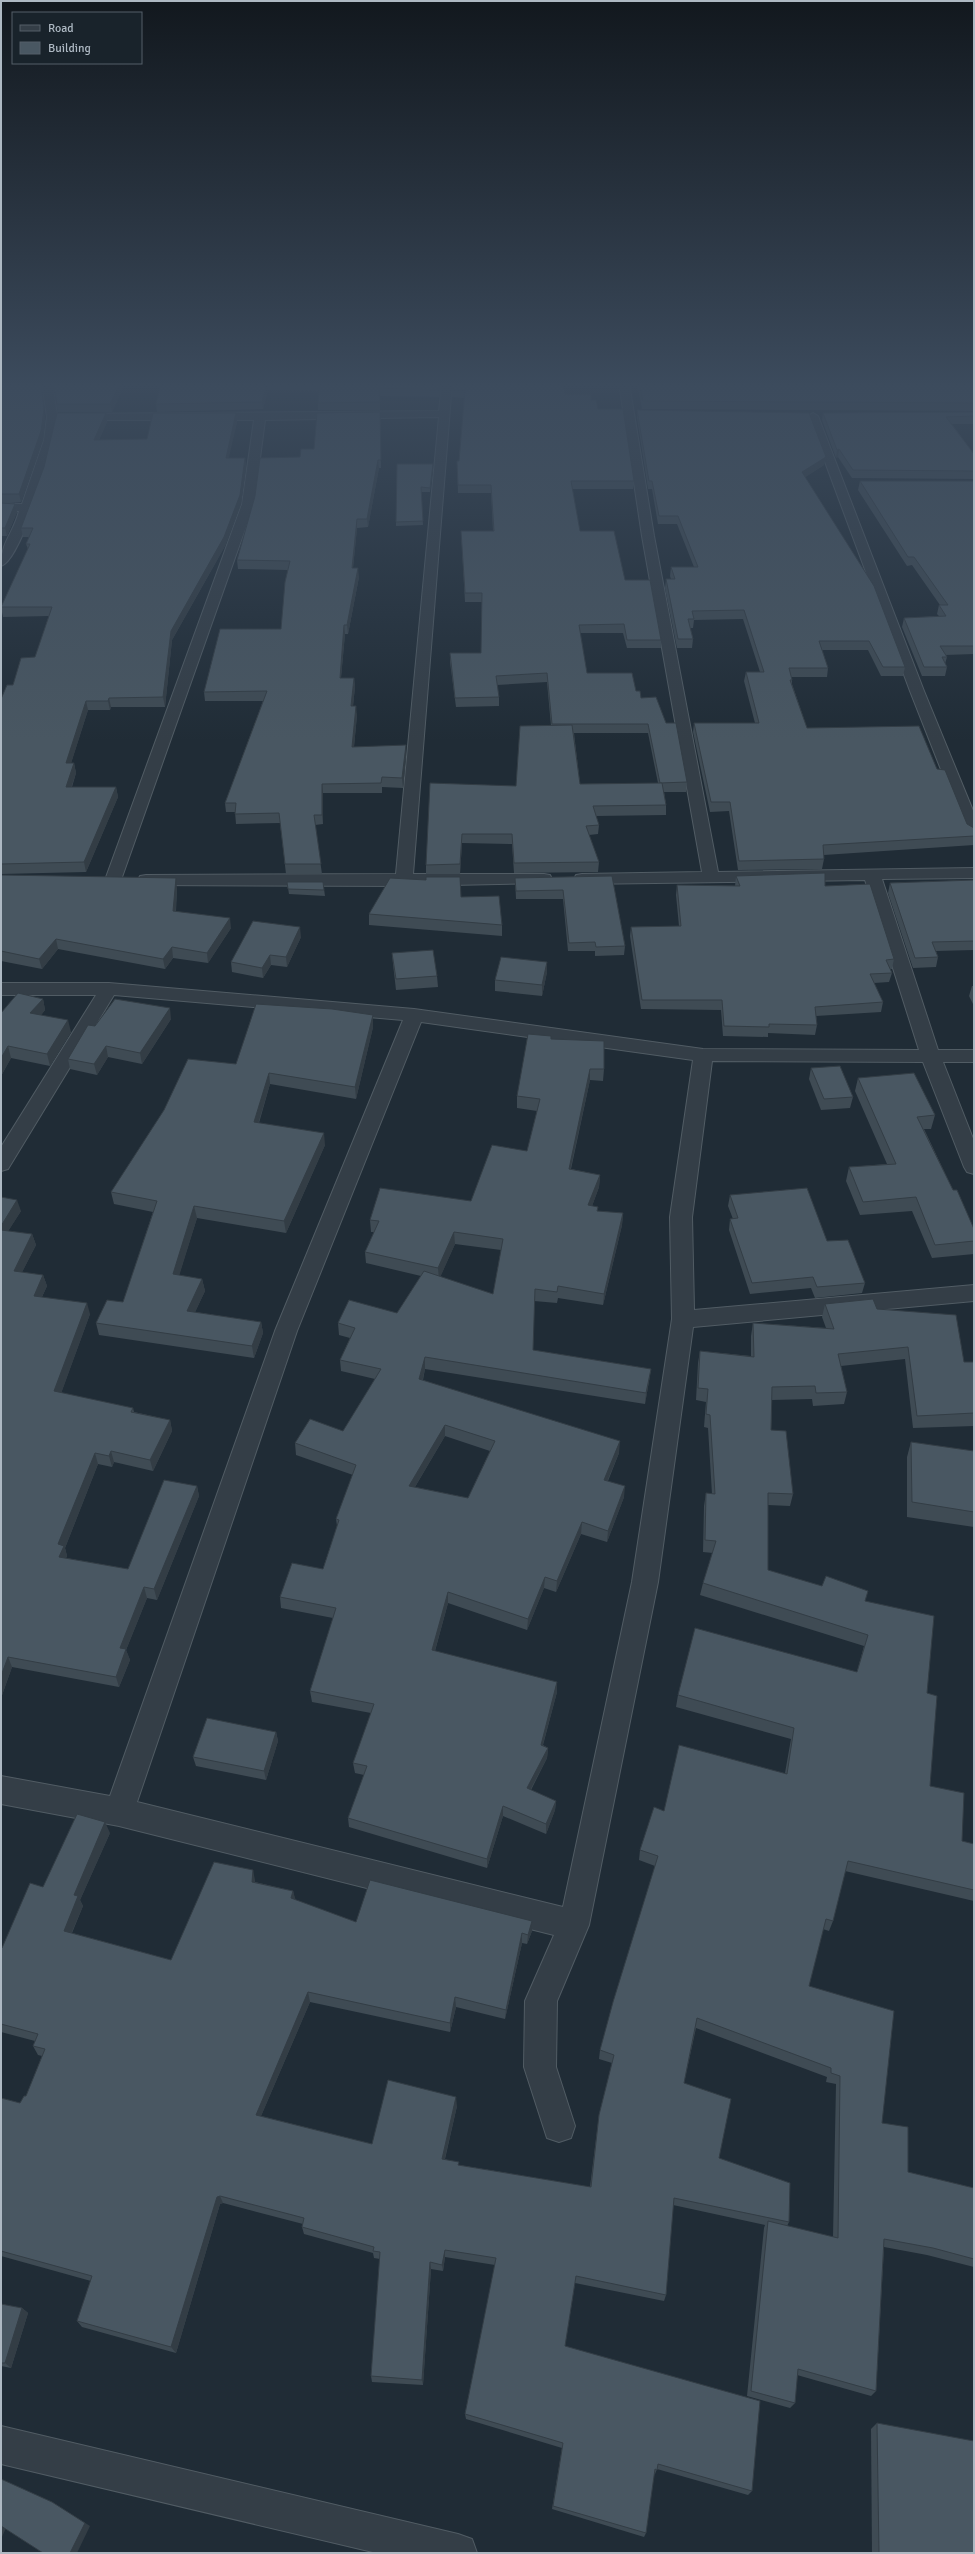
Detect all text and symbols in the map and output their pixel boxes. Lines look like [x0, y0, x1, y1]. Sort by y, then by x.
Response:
legend [12, 12, 142, 64]
text: Road [48, 21, 74, 36]
text: Building [48, 41, 91, 56]

